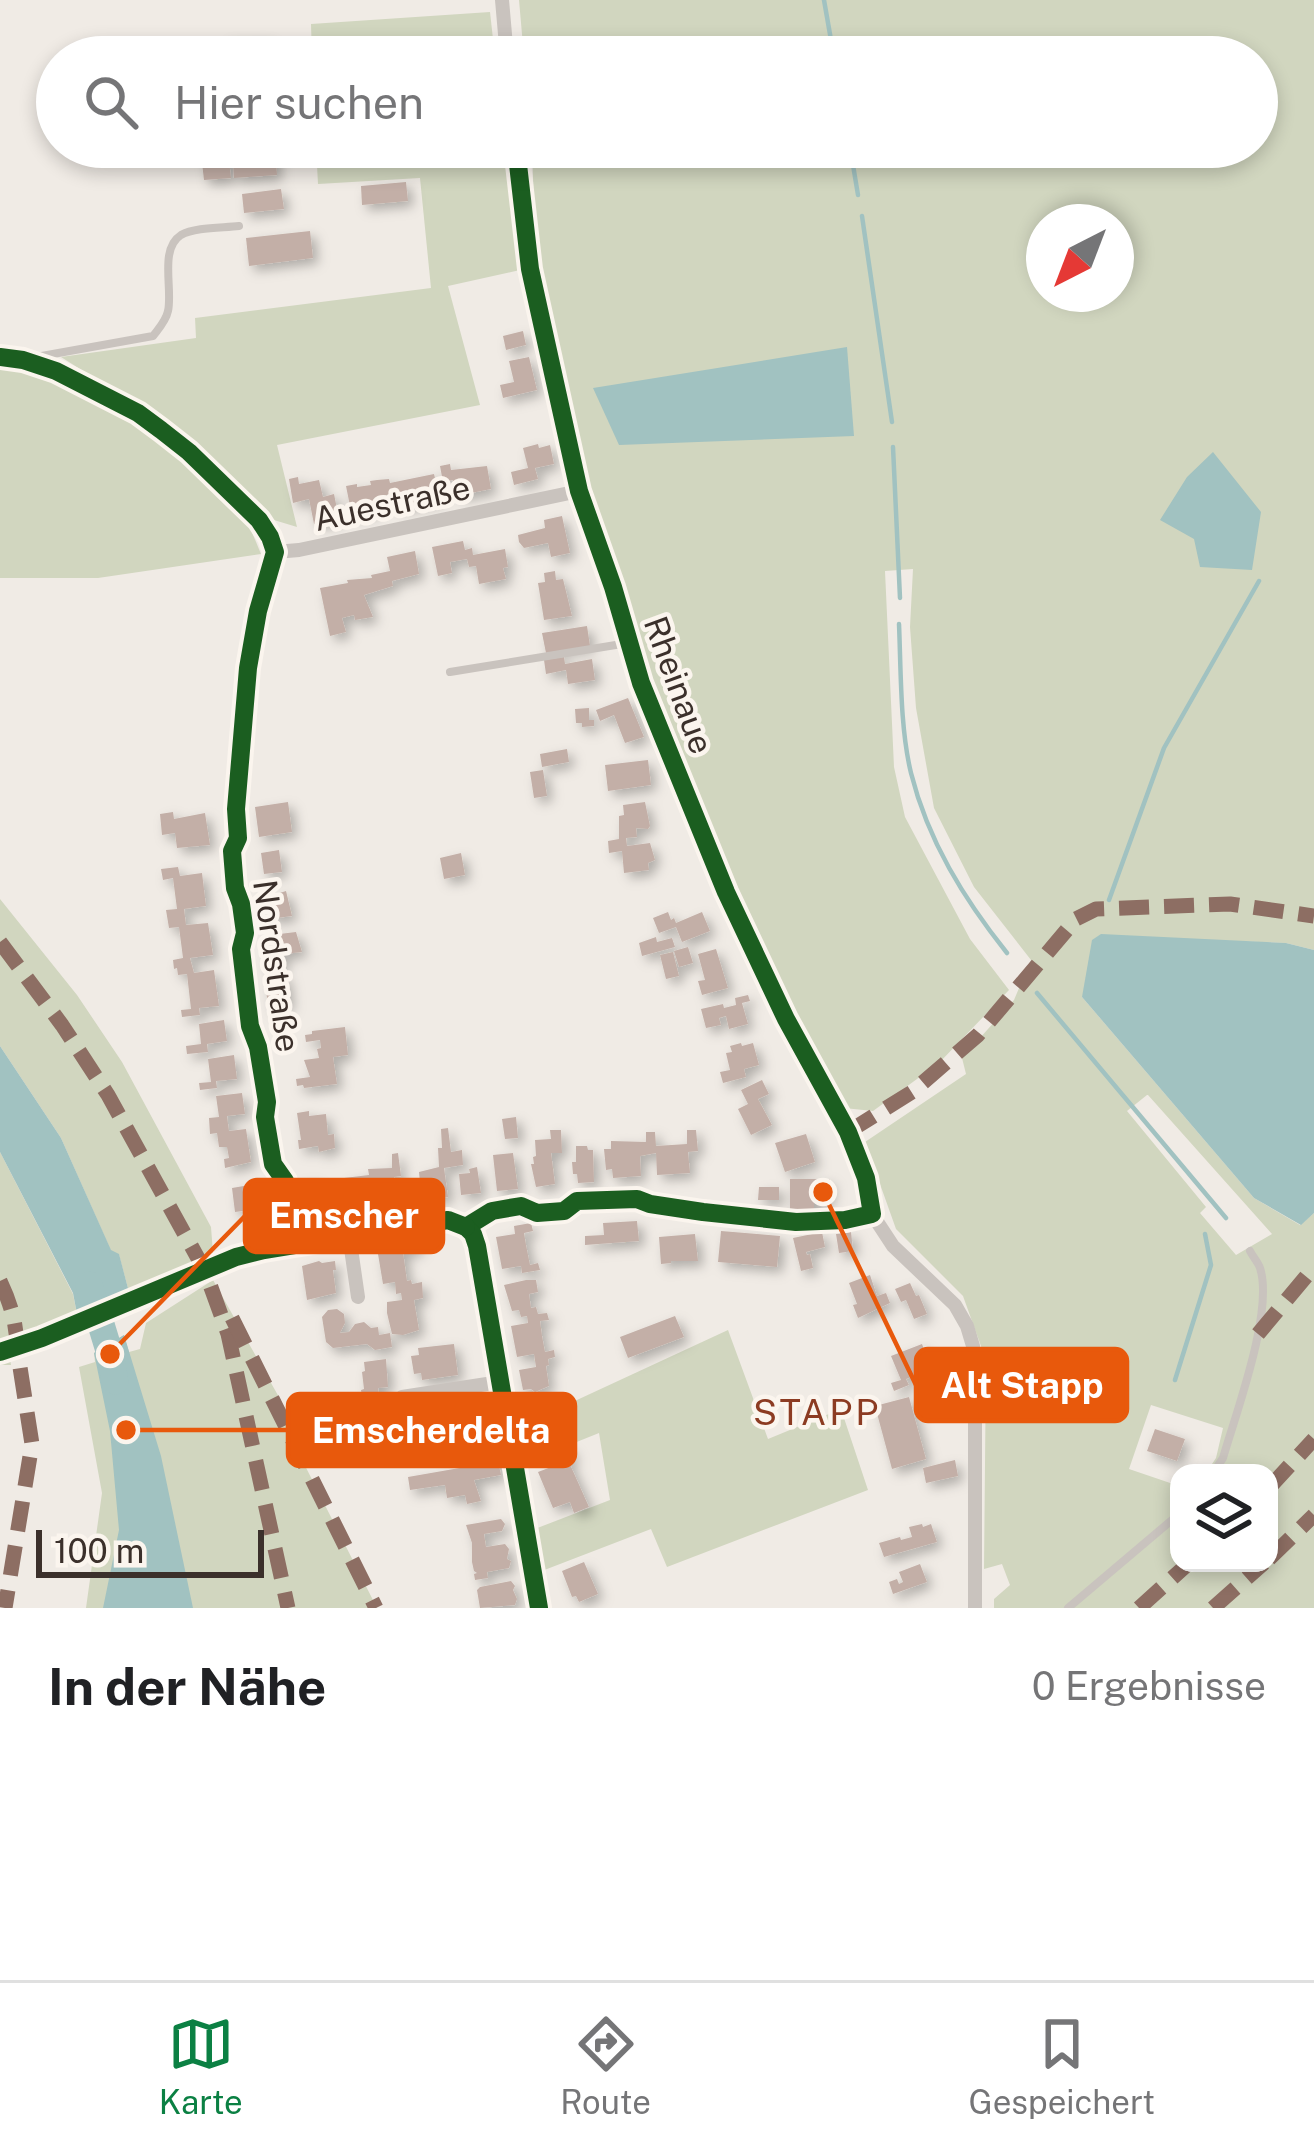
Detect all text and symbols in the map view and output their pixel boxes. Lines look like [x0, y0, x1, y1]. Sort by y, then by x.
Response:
search box [36, 36, 1278, 168]
icon: search [78, 69, 144, 135]
text: Hier suchen [174, 76, 424, 129]
north arrow [1026, 204, 1134, 312]
street label: Auestraße [310, 468, 474, 538]
street label: Rheinaue [637, 611, 721, 759]
street label: Nordstraße [246, 877, 308, 1055]
callout: Emscher [245, 1180, 443, 1252]
text: Emscher [269, 1194, 419, 1236]
callout: Alt Stapp [916, 1349, 1127, 1421]
text: Alt Stapp [940, 1364, 1104, 1406]
district label: STAPP [753, 1391, 881, 1433]
callout: Emscherdelta [288, 1394, 575, 1466]
text: Emscherdelta [312, 1409, 550, 1451]
map controls [1170, 1464, 1278, 1572]
button: layers [1170, 1464, 1278, 1572]
scale bar [36, 1524, 264, 1577]
text: 100 m [54, 1532, 144, 1570]
text: In der Nähe [48, 1657, 326, 1716]
text: 0 Ergebnisse [1032, 1663, 1266, 1709]
tab: Karte [159, 2011, 243, 2121]
tab: Route [560, 2011, 651, 2121]
tab: Gespeichert [969, 2011, 1155, 2121]

